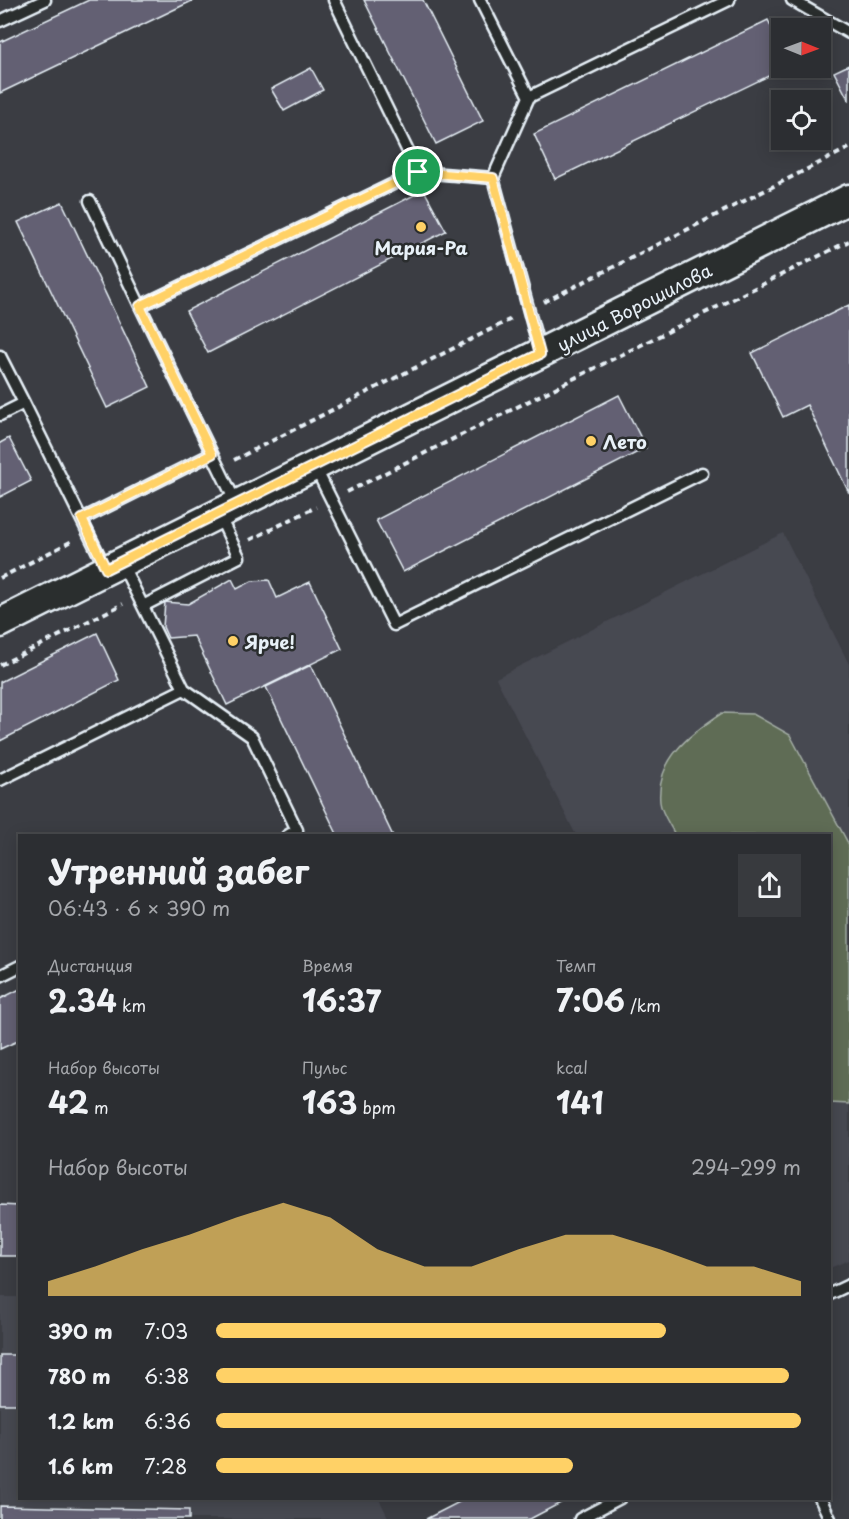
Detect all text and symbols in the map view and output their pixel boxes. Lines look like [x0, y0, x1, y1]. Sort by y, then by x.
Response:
north arrow [771, 18, 831, 78]
map controls [771, 18, 831, 150]
button: locate [771, 90, 831, 150]
pin [392, 146, 443, 197]
icon: arrive [401, 155, 434, 188]
marker: Мария-Ра [414, 220, 428, 234]
place label: Мария-Ра [374, 234, 468, 261]
street label: улица Ворошилова [552, 256, 717, 358]
place label: Лето [603, 428, 647, 455]
marker: Лето [584, 434, 598, 448]
place label: Ярче! [244, 628, 295, 655]
marker: Ярче! [226, 634, 240, 648]
text: Утренний забег [48, 845, 309, 895]
button: share [738, 854, 801, 917]
text: 06:43 · 6 × 390 m [48, 893, 230, 923]
text: Дистанция [48, 953, 133, 977]
text: Время [302, 953, 353, 977]
text: Темп [556, 953, 596, 977]
text: 2.34 [48, 977, 117, 1022]
text: 16:37 [302, 977, 381, 1022]
text: 7:06 [556, 977, 625, 1022]
text: km [117, 993, 146, 1017]
text: /km [625, 993, 661, 1017]
text: Набор высоты [48, 1055, 160, 1079]
text: Пульс [302, 1055, 347, 1079]
text: kcal [556, 1055, 588, 1079]
text: 42 [48, 1079, 89, 1124]
text: 163 [302, 1079, 358, 1124]
text: 141 [556, 1079, 604, 1124]
text: m [89, 1095, 108, 1119]
text: bpm [358, 1095, 396, 1119]
text: Набор высоты [48, 1152, 188, 1182]
text: 294–299 m [691, 1152, 801, 1182]
text: 390 m [48, 1316, 113, 1346]
text: 7:03 [144, 1316, 188, 1346]
text: 780 m [48, 1361, 111, 1391]
text: 6:38 [144, 1361, 189, 1391]
text: 1.2 km [48, 1406, 114, 1436]
text: 6:36 [144, 1406, 191, 1436]
text: 1.6 km [48, 1451, 113, 1481]
text: 7:28 [144, 1451, 187, 1481]

